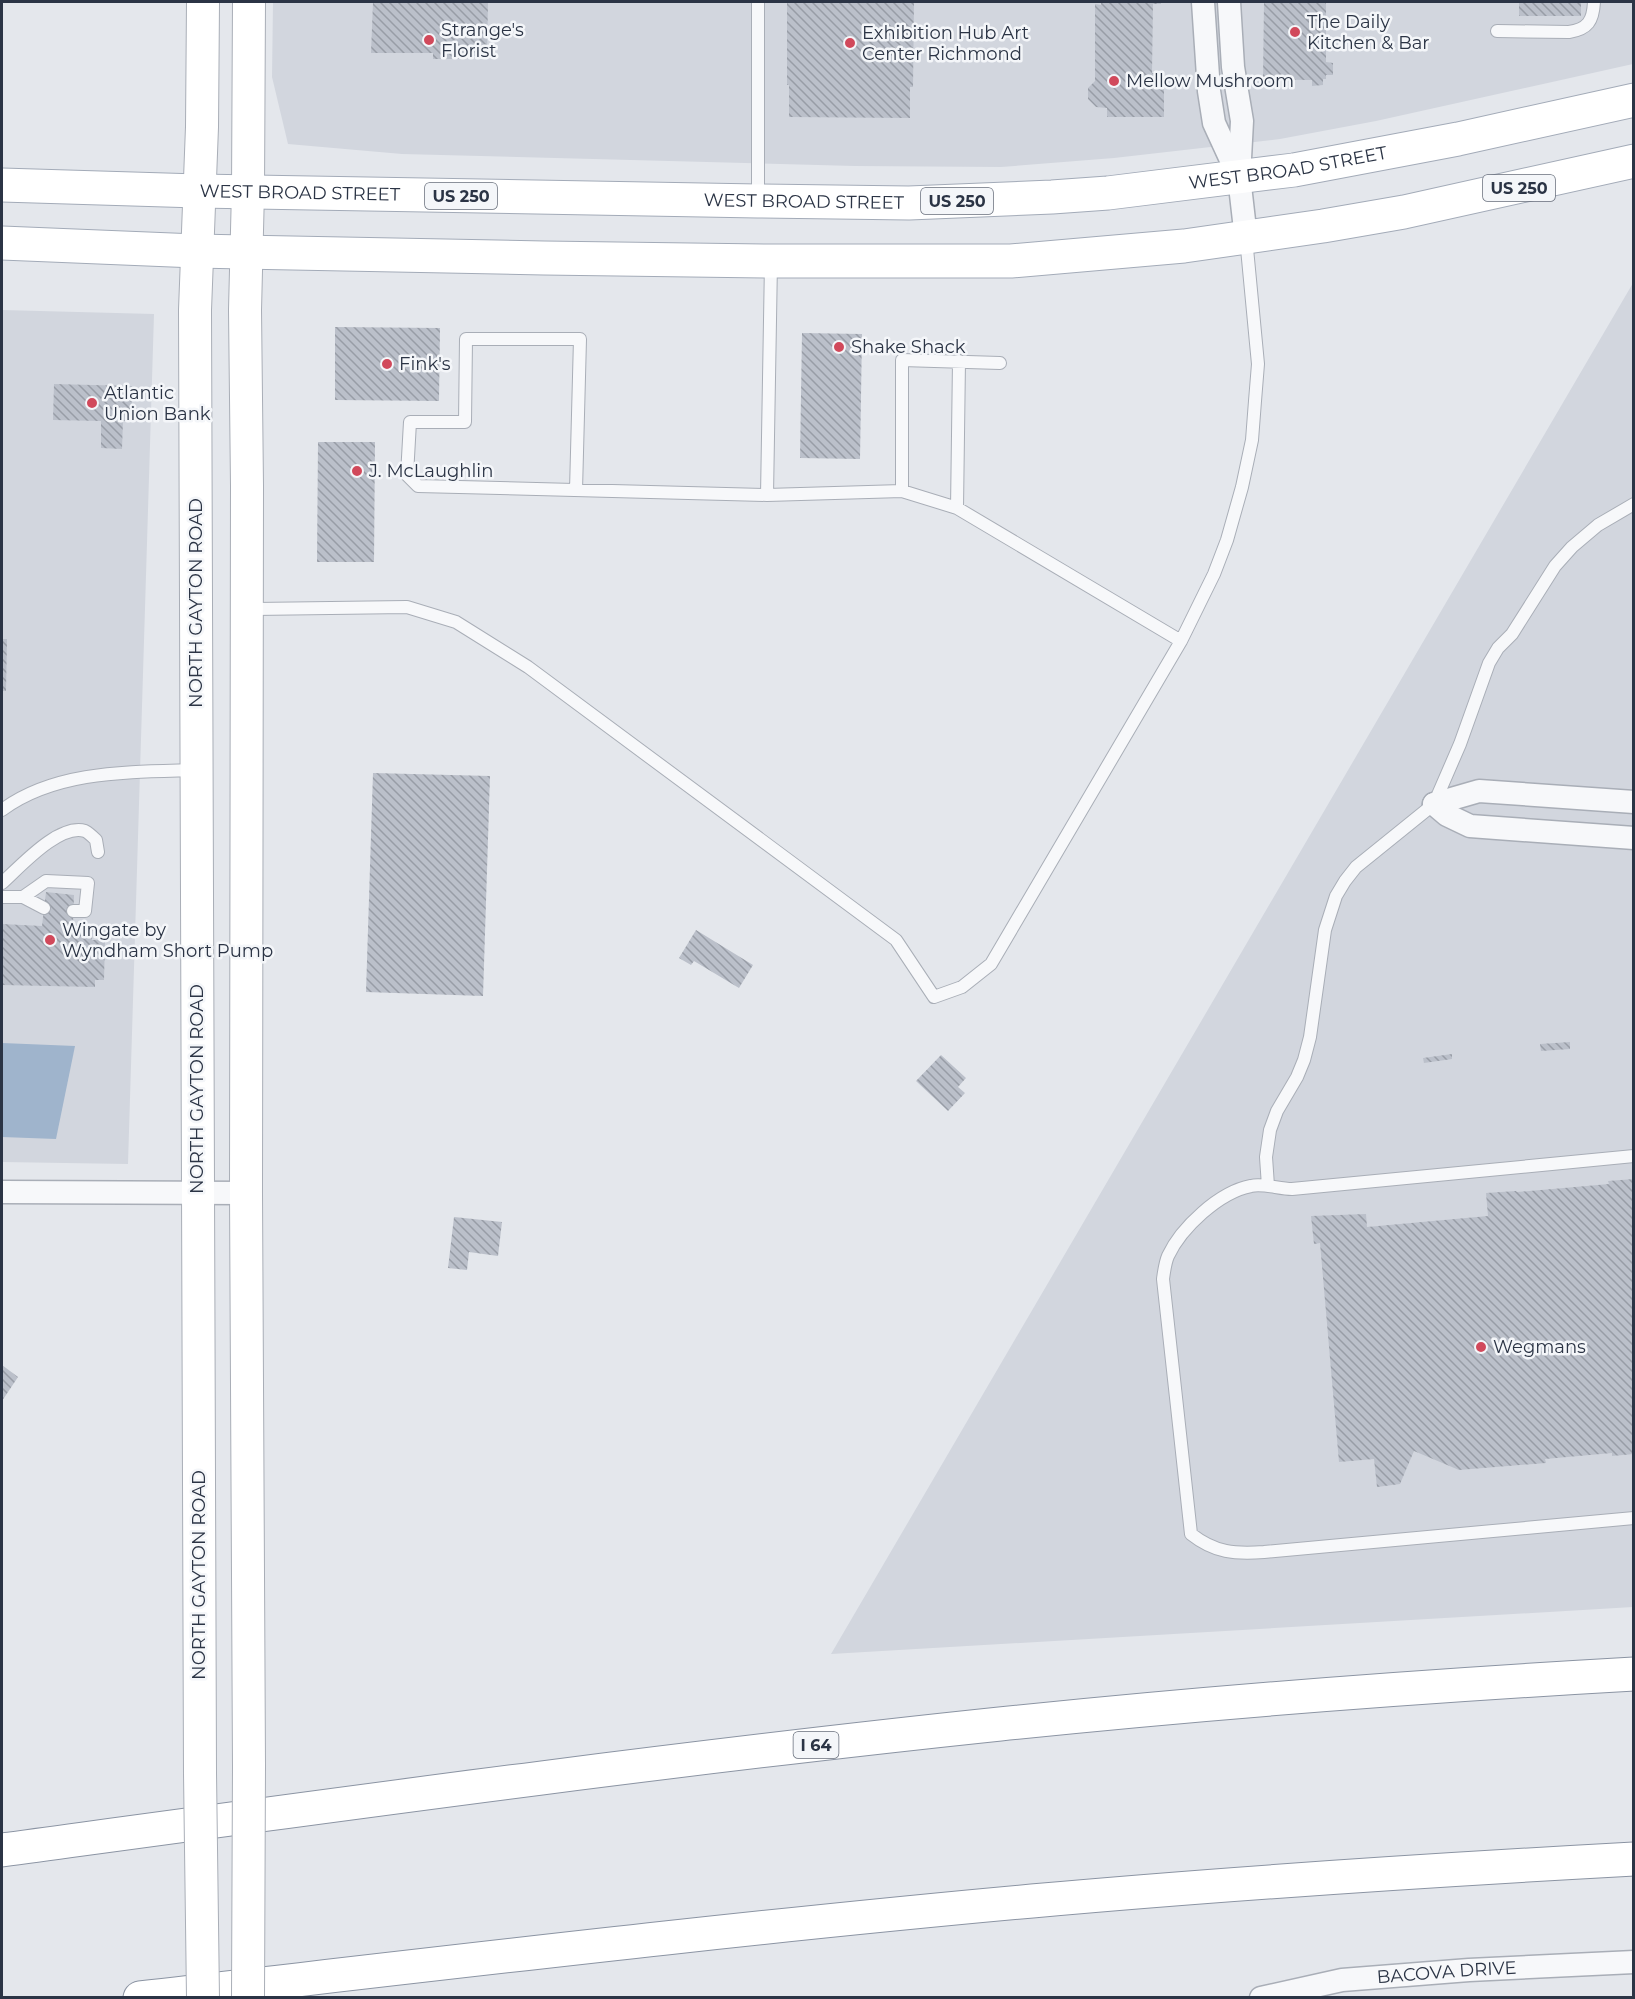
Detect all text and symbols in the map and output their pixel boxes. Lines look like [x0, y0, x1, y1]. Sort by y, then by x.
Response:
place label: The Daily Kitchen & Bar [1307, 11, 1430, 54]
place label: Strange's Florist [441, 19, 524, 62]
place label: Exhibition Hub Art Center Richmond [862, 22, 1029, 65]
marker: The Daily Kitchen & Bar [1288, 25, 1302, 39]
marker: Strange's Florist [422, 33, 436, 47]
marker: Exhibition Hub Art Center Richmond [843, 36, 857, 50]
place label: Mellow Mushroom [1126, 70, 1294, 92]
marker: Mellow Mushroom [1107, 74, 1121, 88]
street label: WEST BROAD STREET [1187, 142, 1389, 194]
road number: US 250 [1483, 175, 1555, 201]
street label: WEST BROAD STREET [199, 180, 401, 206]
road number: US 250 [425, 183, 497, 209]
road number: US 250 [921, 188, 993, 214]
street label: WEST BROAD STREET [703, 189, 905, 214]
place label: Shake Shack [851, 336, 966, 358]
marker: Shake Shack [832, 340, 846, 354]
place label: Fink's [399, 353, 451, 375]
marker: Fink's [380, 357, 394, 371]
place label: Atlantic Union Bank [104, 382, 211, 425]
marker: Atlantic Union Bank [85, 396, 99, 410]
place label: J. McLaughlin [368, 460, 493, 482]
marker: J. McLaughlin [350, 464, 364, 478]
street label: NORTH GAYTON ROAD [185, 498, 207, 708]
place label: Wingate by Wyndham Short Pump [62, 919, 273, 962]
marker: Wingate by Wyndham Short Pump [43, 933, 57, 947]
street label: NORTH GAYTON ROAD [186, 984, 208, 1194]
place label: Wegmans [1493, 1336, 1586, 1358]
marker: Wegmans [1474, 1340, 1488, 1354]
street label: NORTH GAYTON ROAD [188, 1470, 210, 1680]
road number: I 64 [794, 1732, 838, 1758]
street label: BACOVA DRIVE [1376, 1957, 1517, 1988]

